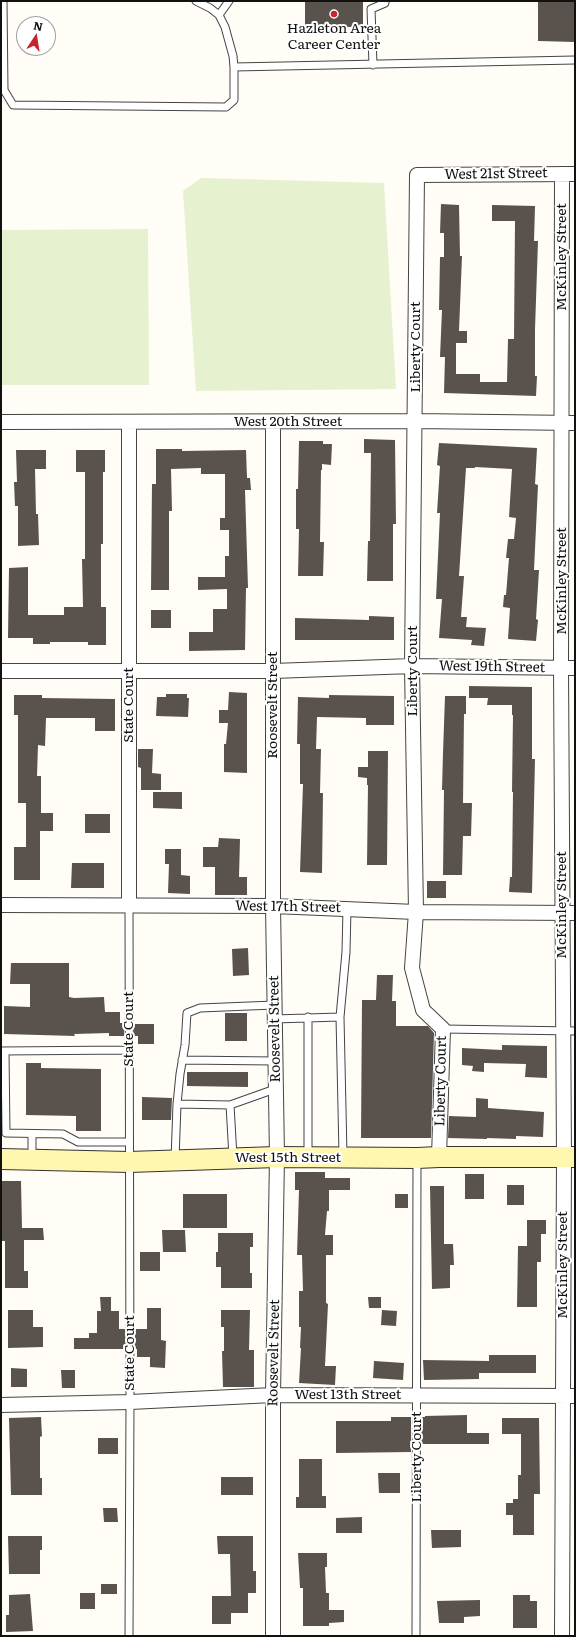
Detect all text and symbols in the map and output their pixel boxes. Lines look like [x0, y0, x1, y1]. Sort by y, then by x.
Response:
marker: Hazleton Area Career Center [329, 9, 339, 19]
north arrow [16, 16, 56, 56]
text: N [32, 16, 44, 34]
place label: Hazleton Area Career Center [287, 21, 381, 54]
street label: West 21st Street [444, 165, 548, 183]
street label: McKinley Street [554, 203, 570, 311]
street label: Liberty Court [408, 301, 424, 393]
street label: West 20th Street [234, 414, 342, 430]
street label: McKinley Street [554, 527, 570, 635]
street label: Liberty Court [405, 625, 421, 717]
street label: Roosevelt Street [265, 651, 281, 759]
street label: West 19th Street [439, 658, 545, 676]
street label: State Court [121, 667, 137, 743]
street label: McKinley Street [554, 851, 570, 959]
street label: West 17th Street [235, 898, 341, 916]
street label: Roosevelt Street [266, 975, 284, 1083]
street label: State Court [121, 991, 137, 1067]
street label: Liberty Court [432, 1035, 450, 1127]
street label: West 15th Street [235, 1150, 341, 1166]
street label: McKinley Street [555, 1211, 571, 1319]
street label: Roosevelt Street [265, 1299, 283, 1407]
street label: State Court [122, 1315, 138, 1391]
street label: West 13th Street [295, 1387, 401, 1403]
street label: Liberty Court [409, 1411, 425, 1503]

